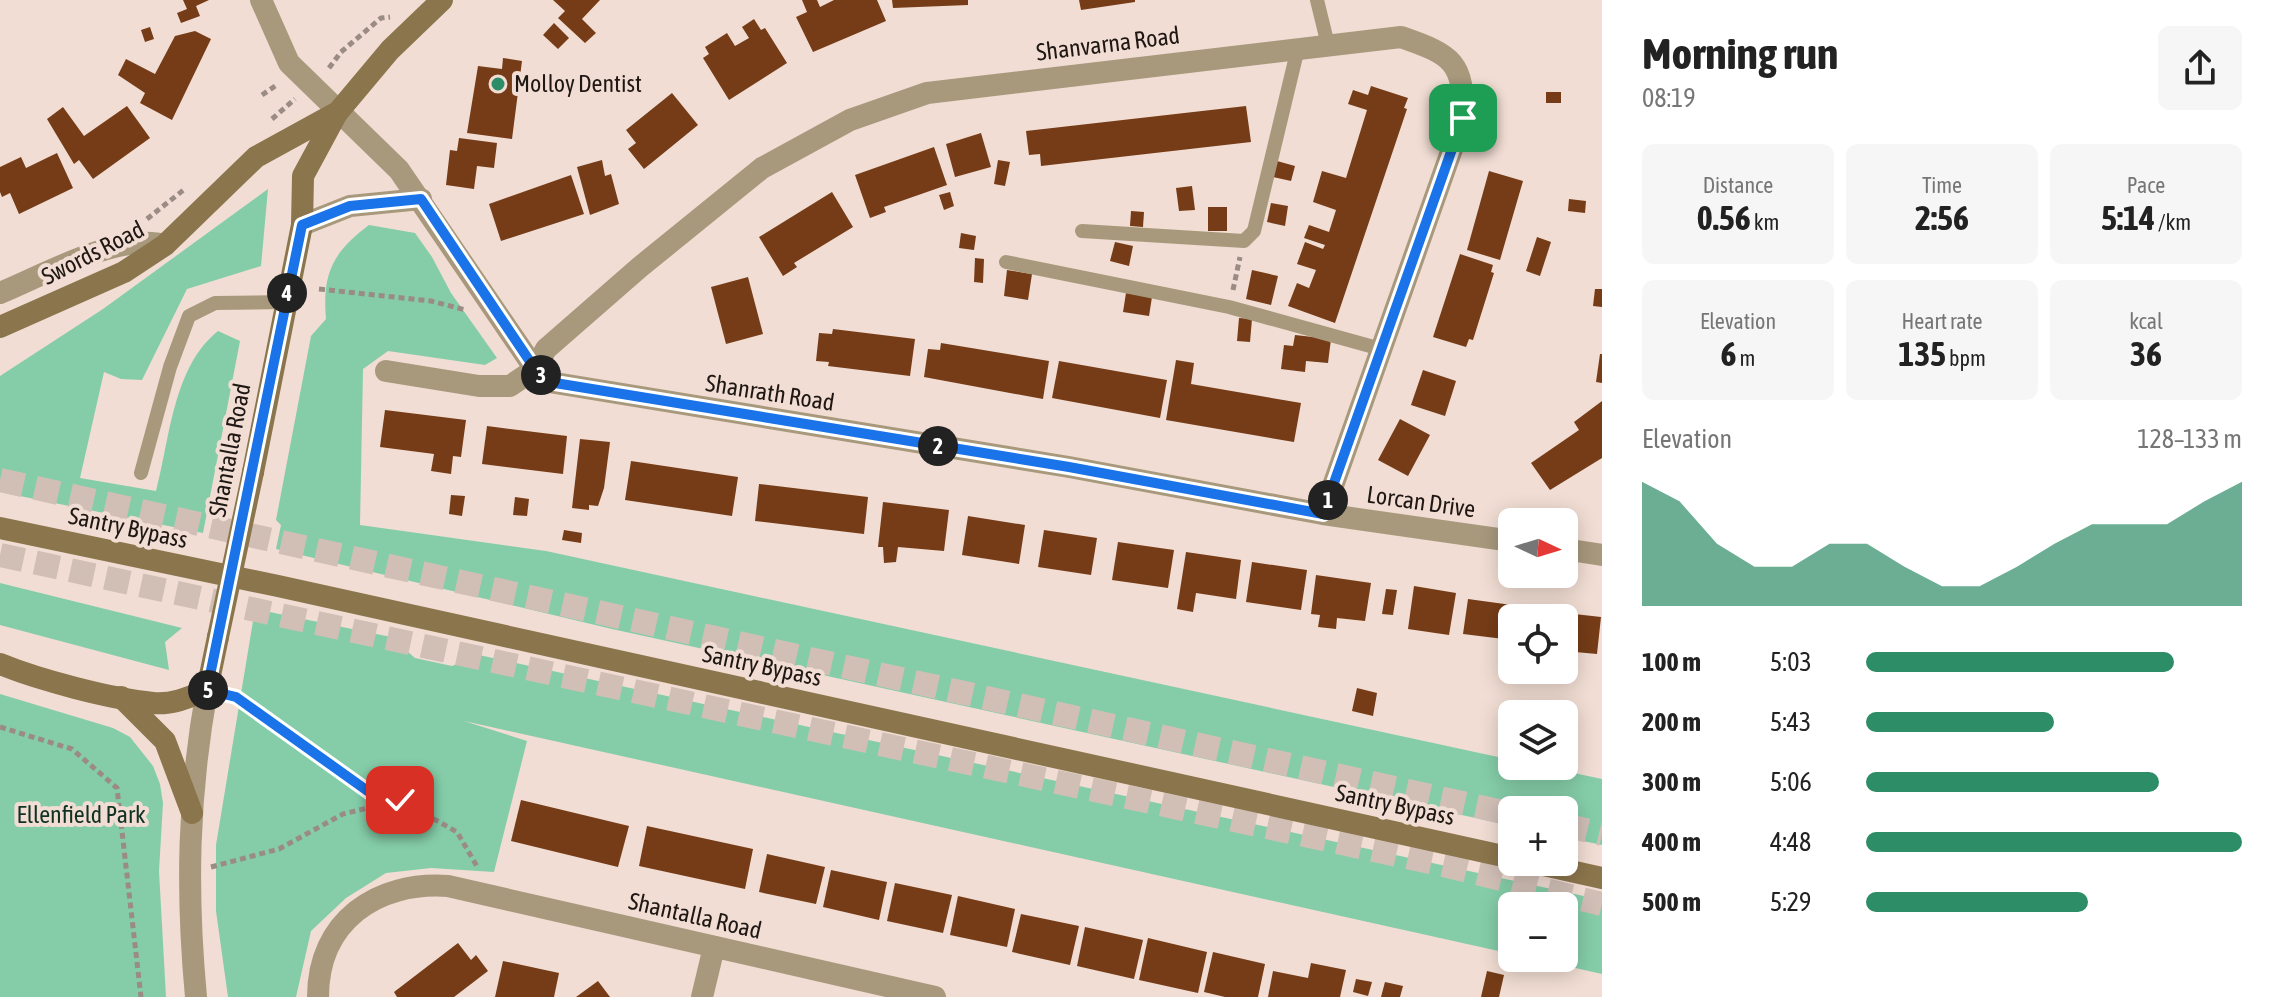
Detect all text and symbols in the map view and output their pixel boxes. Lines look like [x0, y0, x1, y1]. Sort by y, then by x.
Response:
street label: Shanvarna Road [1035, 21, 1181, 66]
button: share [2158, 26, 2242, 110]
text: Morning run [1642, 28, 1838, 78]
place label: Molloy Dentist [514, 70, 642, 97]
marker: Molloy Dentist [489, 75, 507, 93]
text: 08:19 [1642, 83, 1696, 113]
pin [1429, 84, 1497, 152]
icon: arrive [1441, 96, 1485, 140]
text: Distance [1703, 172, 1773, 198]
text: Time [1922, 172, 1962, 198]
text: Pace [2127, 172, 2165, 198]
text: 0.56 [1697, 198, 1751, 237]
text: 2:56 [1915, 198, 1969, 237]
text: 5:14 [2101, 198, 2155, 237]
text: km [1751, 209, 1779, 235]
text: /km [2155, 209, 2191, 235]
street label: Swords Road [37, 215, 148, 290]
pin: 4 [267, 273, 307, 313]
text: 4 [282, 280, 292, 306]
text: Elevation [1700, 308, 1776, 334]
text: Heart rate [1901, 308, 1983, 334]
text: kcal [2129, 308, 2163, 334]
text: 6 [1721, 334, 1737, 373]
text: 135 [1898, 334, 1946, 373]
text: 36 [2130, 334, 2162, 373]
text: m [1737, 345, 1755, 371]
text: bpm [1946, 345, 1986, 371]
pin: 3 [521, 355, 561, 395]
text: 3 [536, 362, 546, 388]
street label: Shanrath Road [704, 369, 836, 416]
street label: Shantalla Road [203, 381, 256, 519]
text: Elevation [1642, 424, 1732, 454]
text: 128–133 m [2137, 424, 2242, 454]
pin: 2 [918, 426, 958, 466]
text: 2 [933, 433, 943, 459]
pin: 1 [1308, 480, 1348, 520]
street label: Lorcan Drive [1365, 481, 1477, 522]
text: 1 [1323, 487, 1333, 513]
street label: Santry Bypass [66, 502, 190, 553]
north arrow [1498, 508, 1578, 588]
map controls [1498, 508, 1578, 972]
button: locate [1498, 604, 1578, 684]
street label: Santry Bypass [700, 640, 824, 691]
text: 100 m [1642, 647, 1701, 677]
text: 5:03 [1770, 647, 1812, 677]
pin: 5 [188, 670, 228, 710]
text: 5 [203, 677, 213, 703]
button: layers [1498, 700, 1578, 780]
text: 200 m [1642, 707, 1701, 737]
text: 5:43 [1770, 707, 1811, 737]
pin [366, 766, 434, 834]
text: 300 m [1642, 767, 1701, 797]
text: 5:06 [1770, 767, 1812, 797]
icon: check [378, 778, 422, 822]
street label: Santry Bypass [1333, 779, 1457, 830]
button: + [1498, 796, 1578, 876]
park label: Ellenfield Park [16, 801, 146, 828]
text: 400 m [1642, 827, 1701, 857]
text: 4:48 [1770, 827, 1811, 857]
street label: Shantalla Road [626, 887, 764, 944]
text: 500 m [1642, 887, 1701, 917]
text: 5:29 [1770, 887, 1811, 917]
button: − [1498, 892, 1578, 972]

